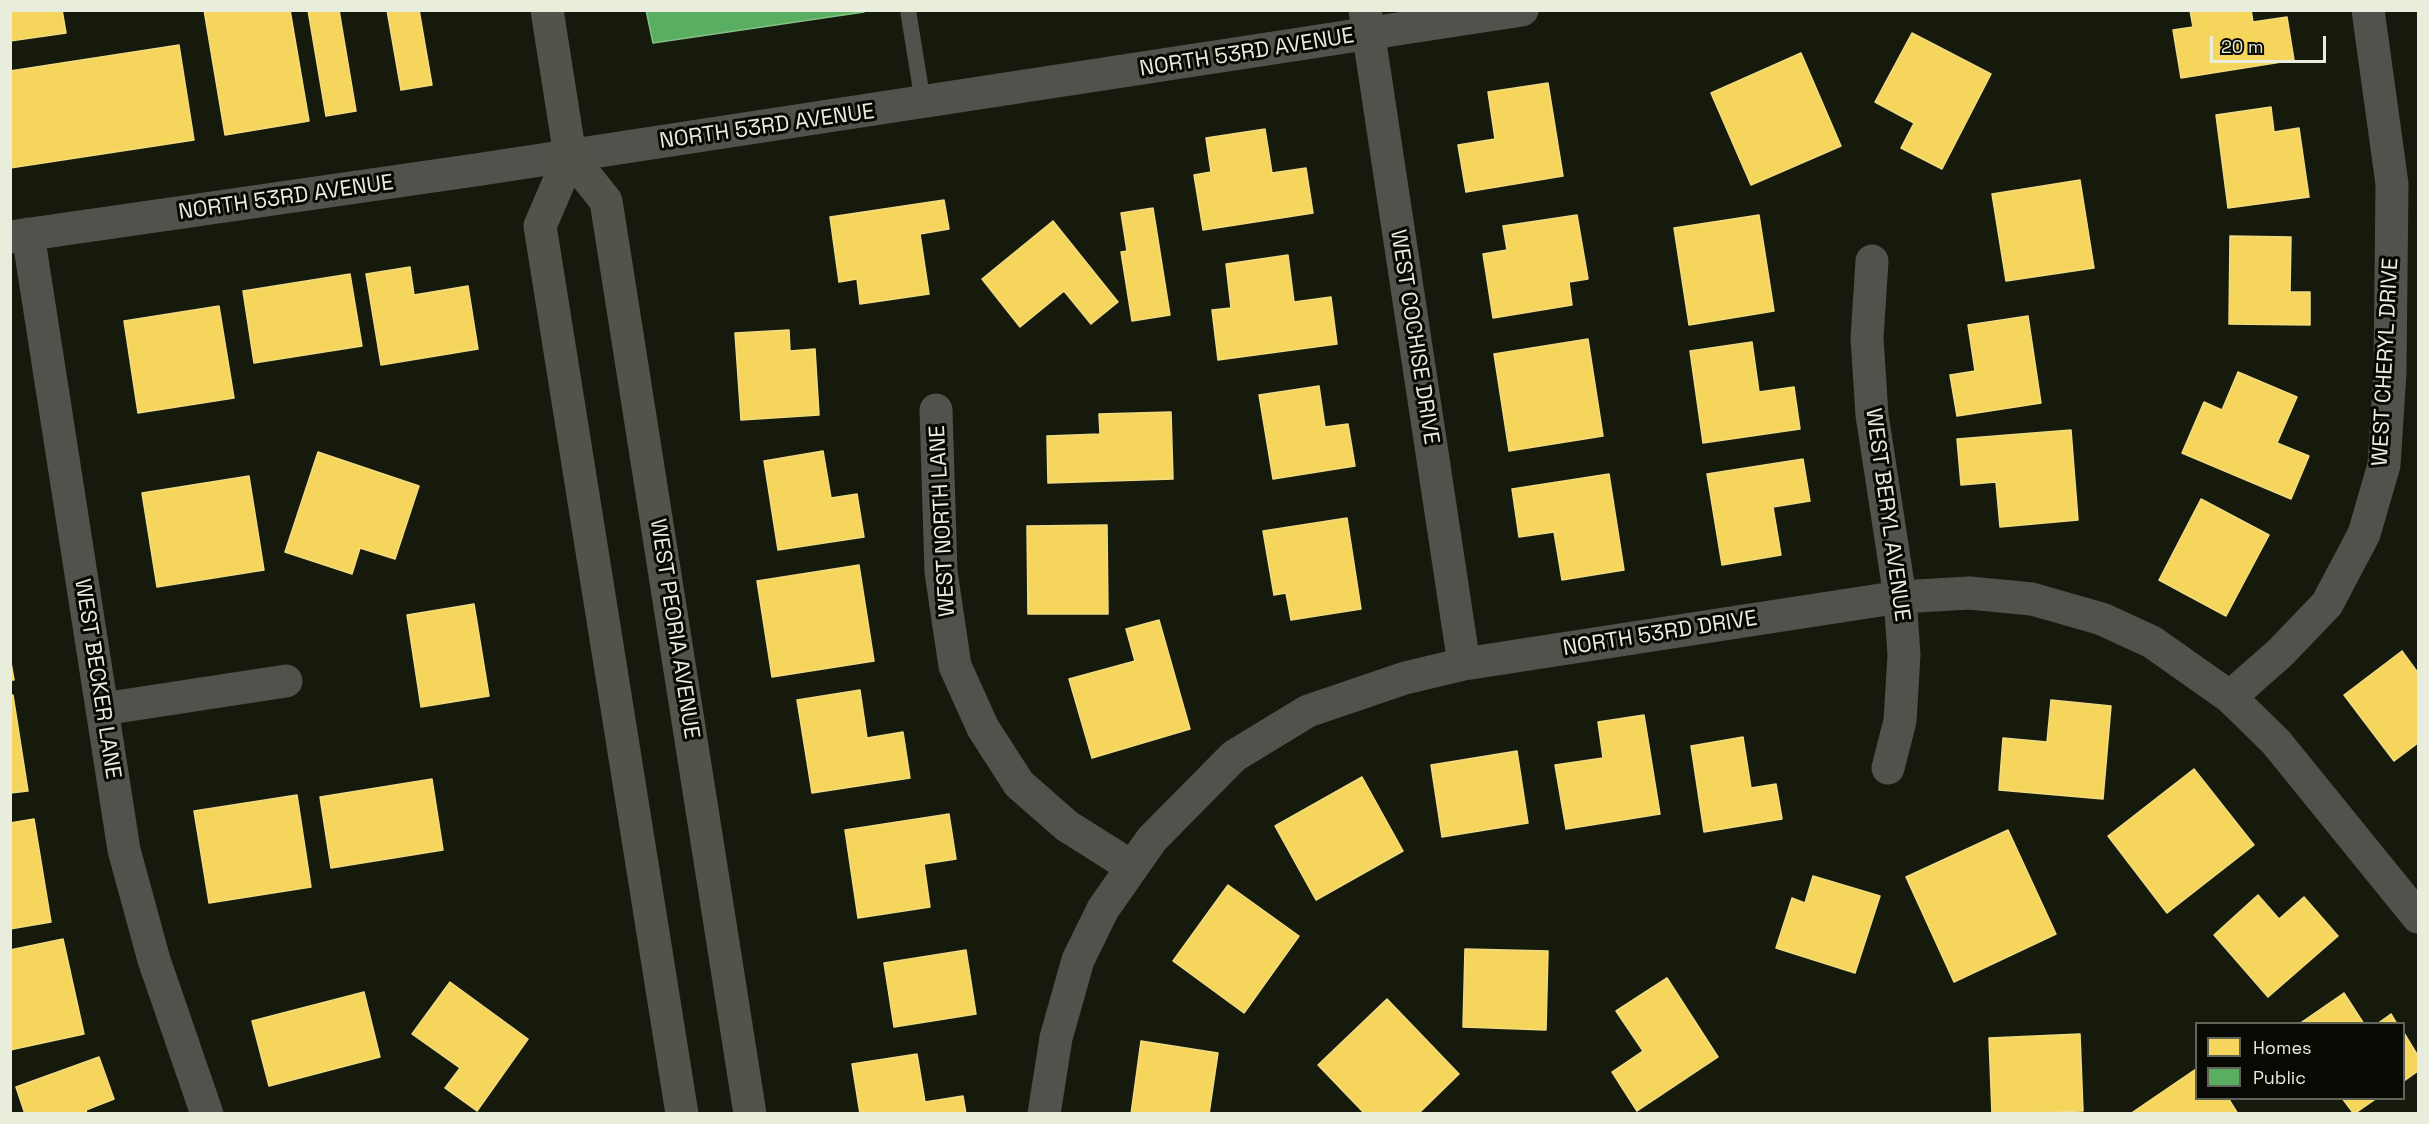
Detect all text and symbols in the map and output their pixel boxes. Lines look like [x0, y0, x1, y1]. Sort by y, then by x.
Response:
street label: NORTH 53RD AVENUE [1138, 23, 1356, 83]
scale bar [2213, 24, 2328, 62]
text: 20 m [2221, 35, 2264, 58]
street label: NORTH 53RD AVENUE [658, 99, 876, 155]
street label: NORTH 53RD AVENUE [177, 170, 395, 226]
street label: WEST COCHISE DRIVE [1384, 228, 1444, 446]
street label: WEST CHERYL DRIVE [2367, 257, 2405, 467]
street label: WEST BERYL AVENUE [1859, 407, 1915, 623]
street label: WEST NORTH LANE [925, 424, 961, 618]
street label: WEST PEORIA AVENUE [644, 517, 704, 741]
street label: WEST BECKER LANE [68, 577, 126, 781]
street label: NORTH 53RD DRIVE [1561, 606, 1759, 662]
legend [2195, 1022, 2405, 1100]
text: Homes [2253, 1036, 2312, 1059]
text: Public [2253, 1066, 2306, 1089]

